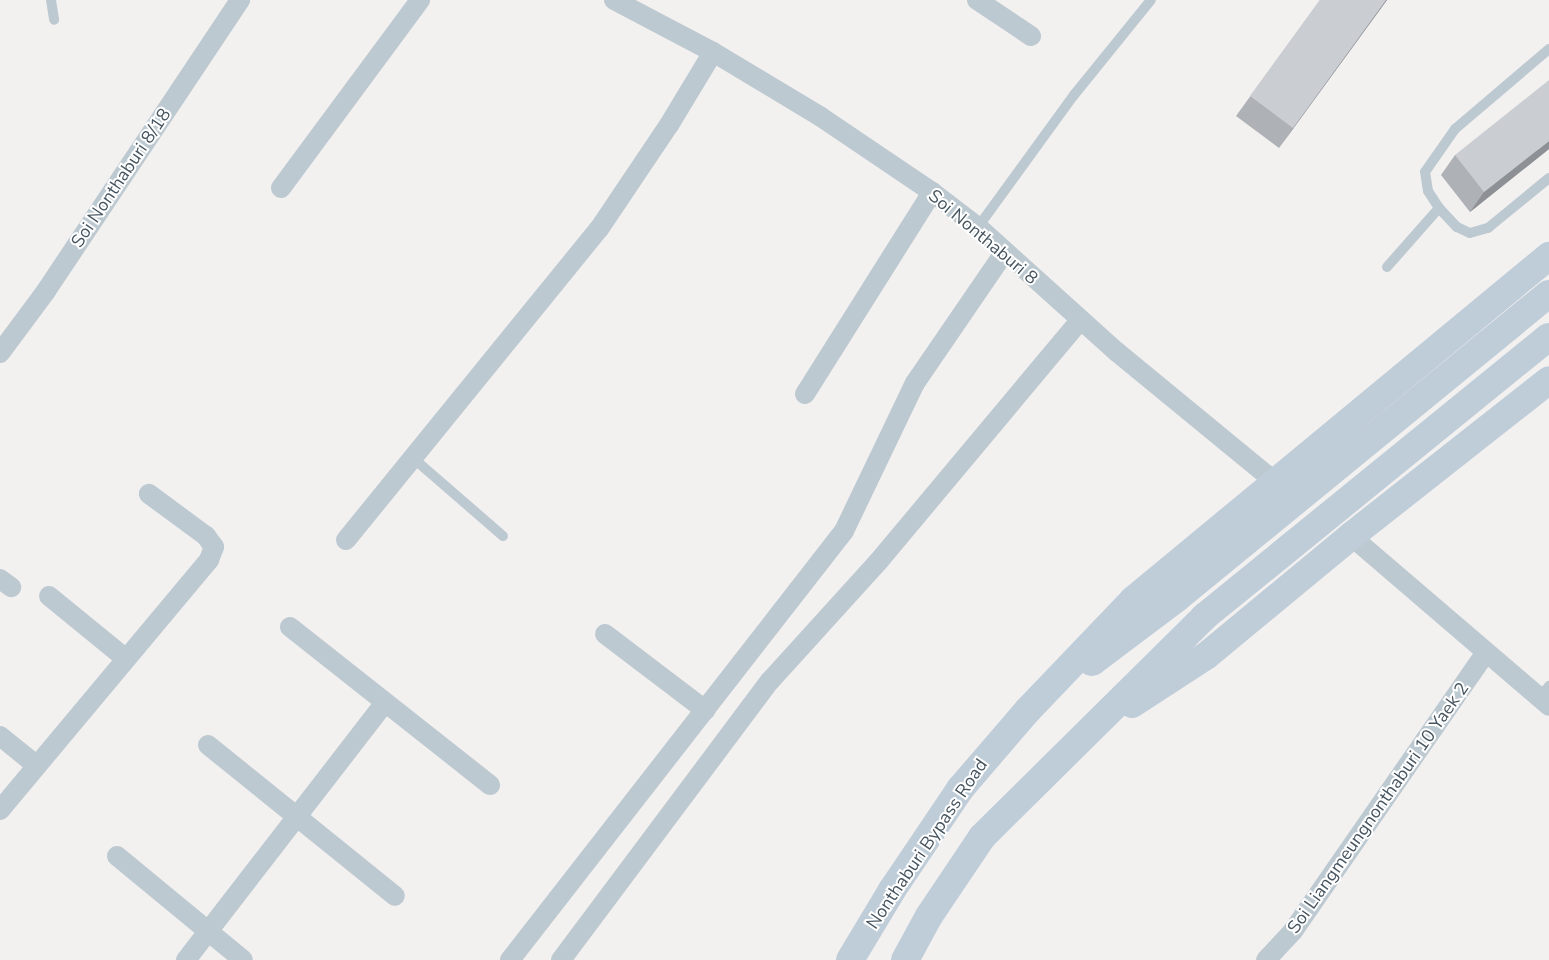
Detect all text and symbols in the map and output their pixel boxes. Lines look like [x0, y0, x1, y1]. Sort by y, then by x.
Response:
street label: Soi Nonthaburi 8/18 [67, 104, 175, 252]
street label: Soi Nonthaburi 8 [924, 185, 1042, 289]
street label: Soi Liangmeungnonthaburi 10 Yaek 2 [1283, 678, 1473, 938]
street label: Nonthaburi Bypass Road [862, 755, 992, 933]

